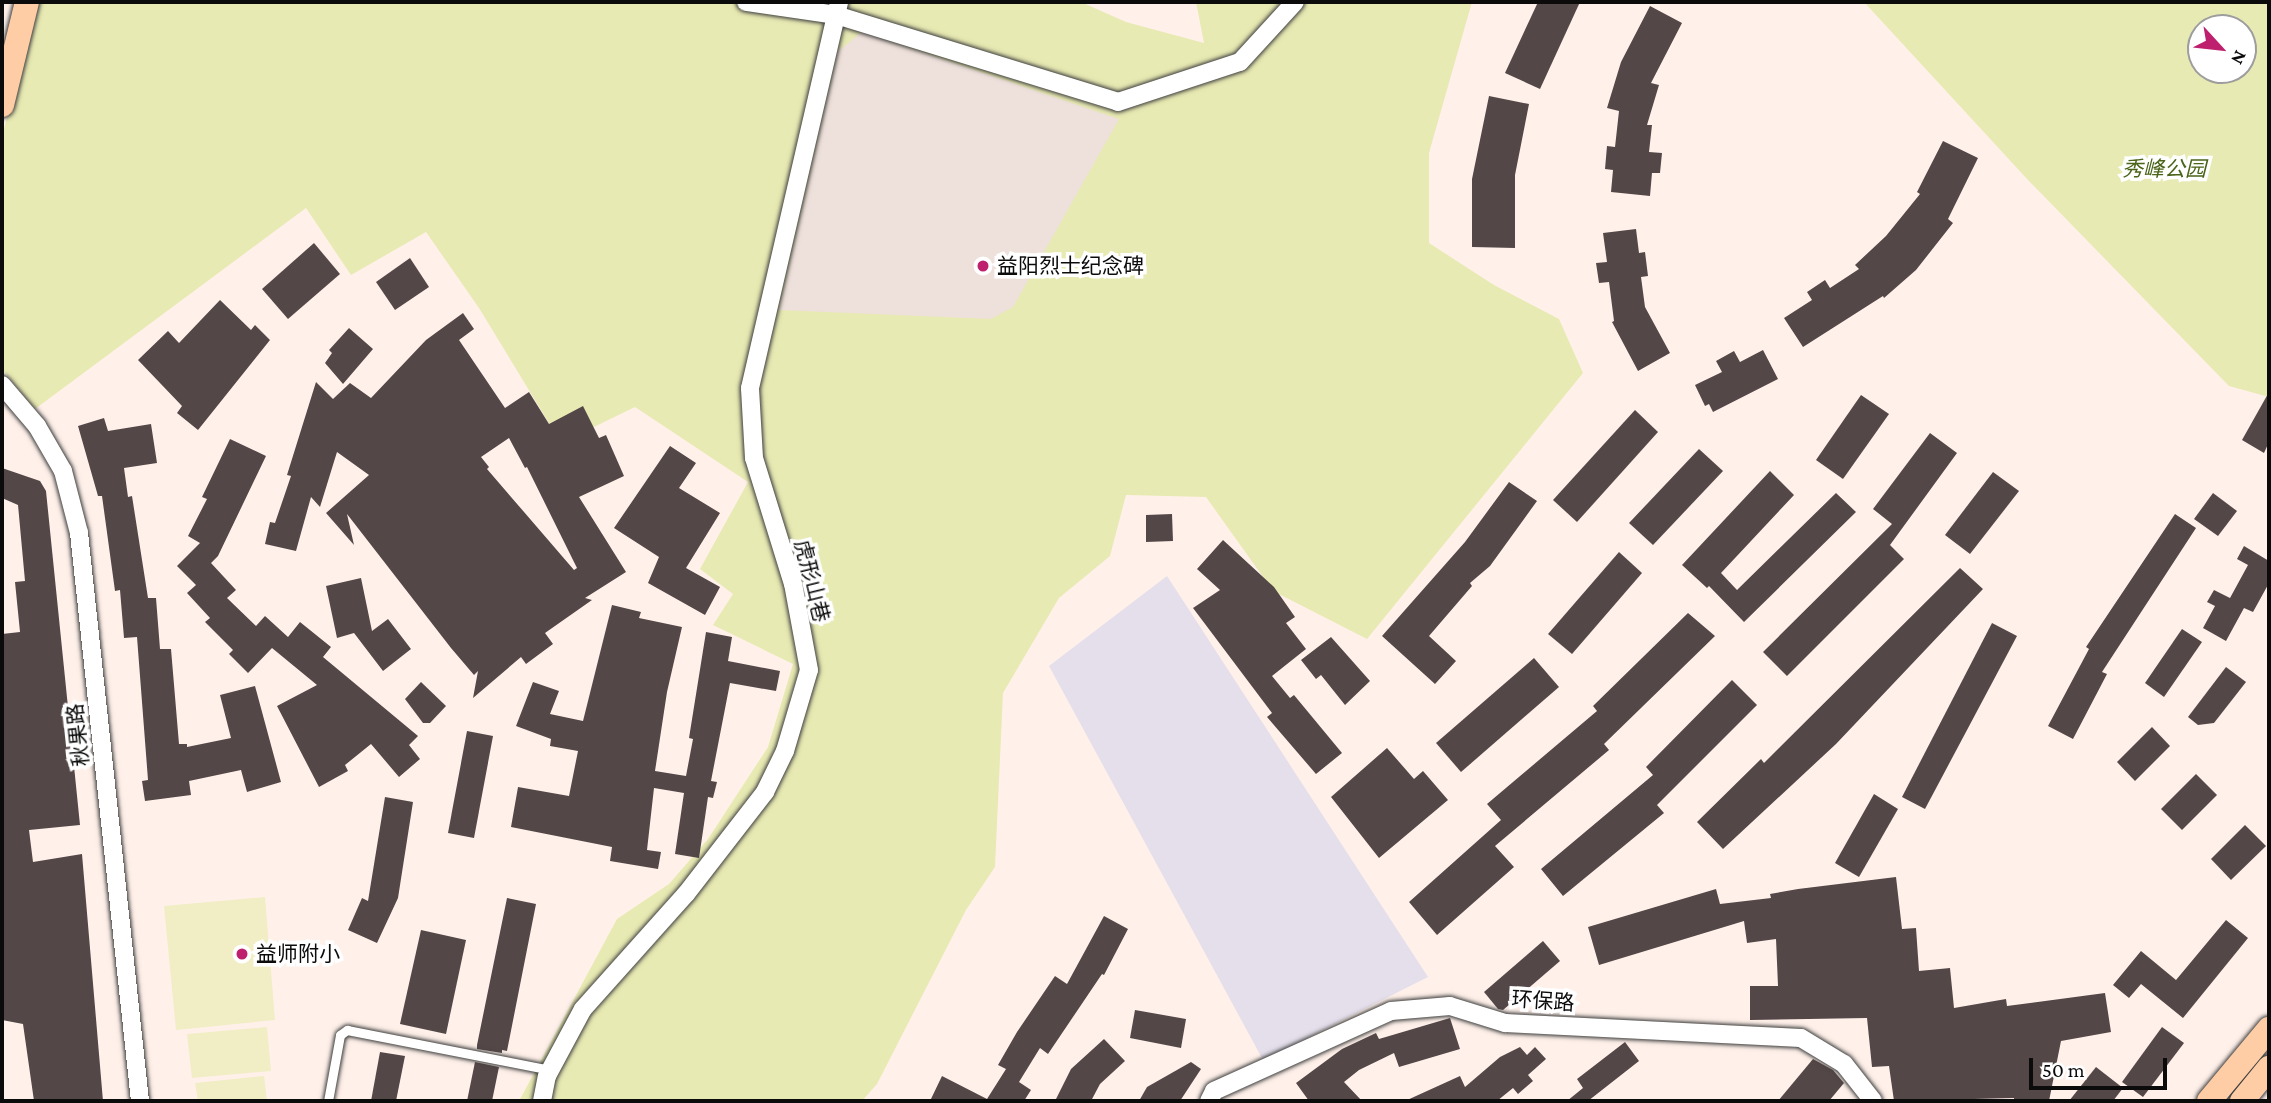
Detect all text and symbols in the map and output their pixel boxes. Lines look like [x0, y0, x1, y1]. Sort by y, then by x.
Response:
north arrow [2187, 14, 2257, 84]
text: N [2227, 47, 2252, 68]
park label: 秀峰公园 [2122, 156, 2206, 182]
place label: 益阳烈士纪念碑 [997, 253, 1144, 279]
marker: 益阳烈士纪念碑 [975, 258, 991, 274]
street label: 虎形山巷 [790, 537, 834, 625]
street label: 秋果路 [62, 702, 94, 768]
place label: 益师附小 [256, 941, 340, 967]
marker: 益师附小 [234, 946, 250, 962]
street label: 环保路 [1511, 986, 1575, 1016]
scale bar [2033, 1044, 2171, 1088]
text: 50 m [2042, 1058, 2085, 1082]

